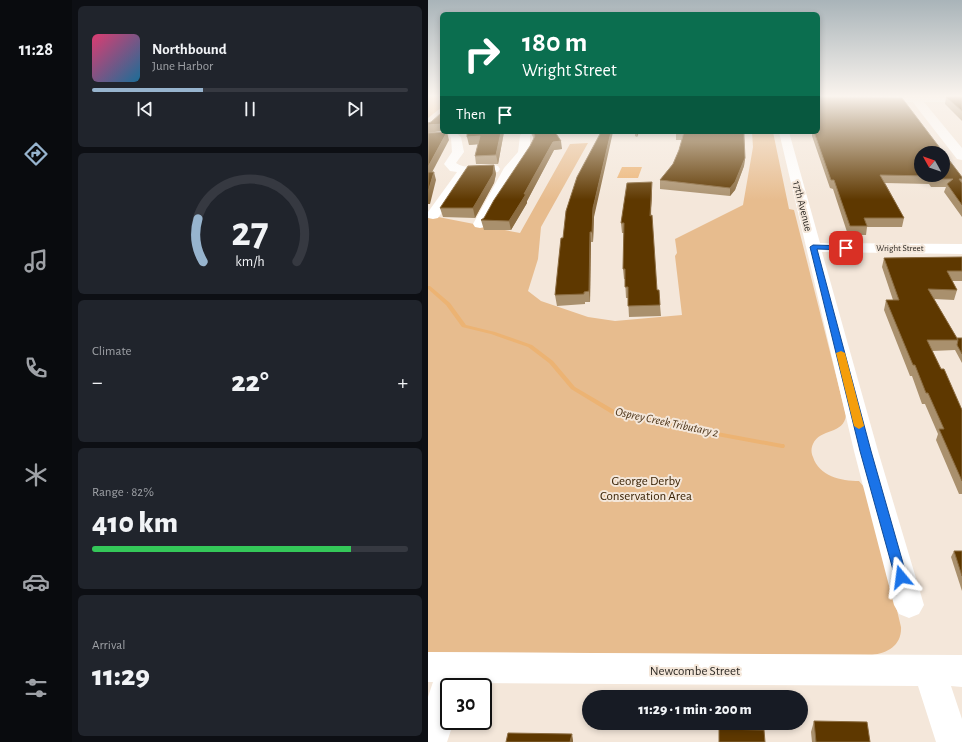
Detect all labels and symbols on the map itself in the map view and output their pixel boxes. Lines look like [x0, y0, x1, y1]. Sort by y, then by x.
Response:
north arrow [914, 146, 950, 182]
street label: 17th Avenue [791, 180, 814, 232]
pin [829, 231, 863, 265]
street label: Wright Street [876, 244, 924, 253]
water label: Osprey Creek Tributary 2 [614, 405, 720, 440]
park label: George Derby Conservation Area [600, 475, 692, 503]
position arrow [880, 556, 922, 598]
street label: Newcombe Street [650, 665, 740, 678]
speed limit sign: 30 [440, 678, 492, 730]

